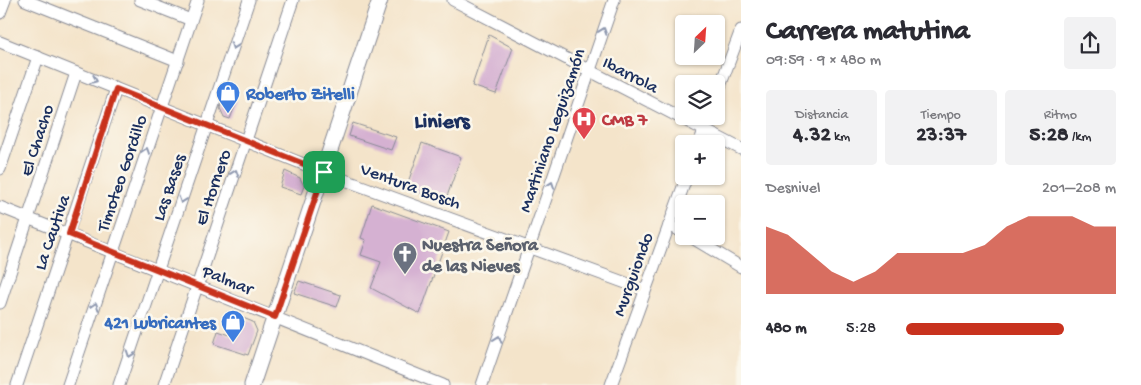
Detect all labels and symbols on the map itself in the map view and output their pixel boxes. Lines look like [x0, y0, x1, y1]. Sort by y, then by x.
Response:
north arrow [675, 15, 725, 65]
one-way arrow [597, 28, 607, 36]
one-way arrow [229, 41, 239, 50]
street label: Martiniano Leguizamón [515, 46, 591, 215]
street label: Ibarrola [598, 53, 662, 100]
one-way arrow [89, 74, 98, 84]
shop icon: Roberto Zitelli [215, 80, 241, 114]
place label: Roberto Zitelli [245, 85, 355, 106]
street label: El Chacho [17, 102, 60, 179]
hospital icon: CMB 7 [571, 106, 597, 140]
district label: Liniers [414, 110, 472, 136]
place label: CMB 7 [601, 111, 649, 132]
street label: Timoteo Gordillo [93, 113, 153, 236]
street label: El Hornero [192, 147, 237, 229]
one-way arrow [140, 148, 150, 156]
street label: Las Bases [149, 150, 192, 224]
pin [303, 151, 345, 193]
street label: Ventura Bosch [356, 159, 463, 215]
one-way arrow [230, 169, 240, 178]
one-way arrow [545, 182, 555, 190]
street label: La Cautiva [31, 191, 76, 273]
one-way arrow [178, 196, 188, 204]
street label: Murguiondo [609, 230, 659, 320]
place label: Nuestra Señora de las Nieves [422, 236, 539, 278]
church icon: Nuestra Señora de las Nieves [392, 241, 418, 275]
street label: Palmar [198, 261, 257, 302]
one-way arrow [89, 302, 99, 310]
shop icon: 421 Lubricantes [220, 309, 246, 343]
place label: 421 Lubricantes [103, 314, 217, 335]
one-way arrow [492, 335, 502, 344]
one-way arrow [126, 349, 136, 358]

